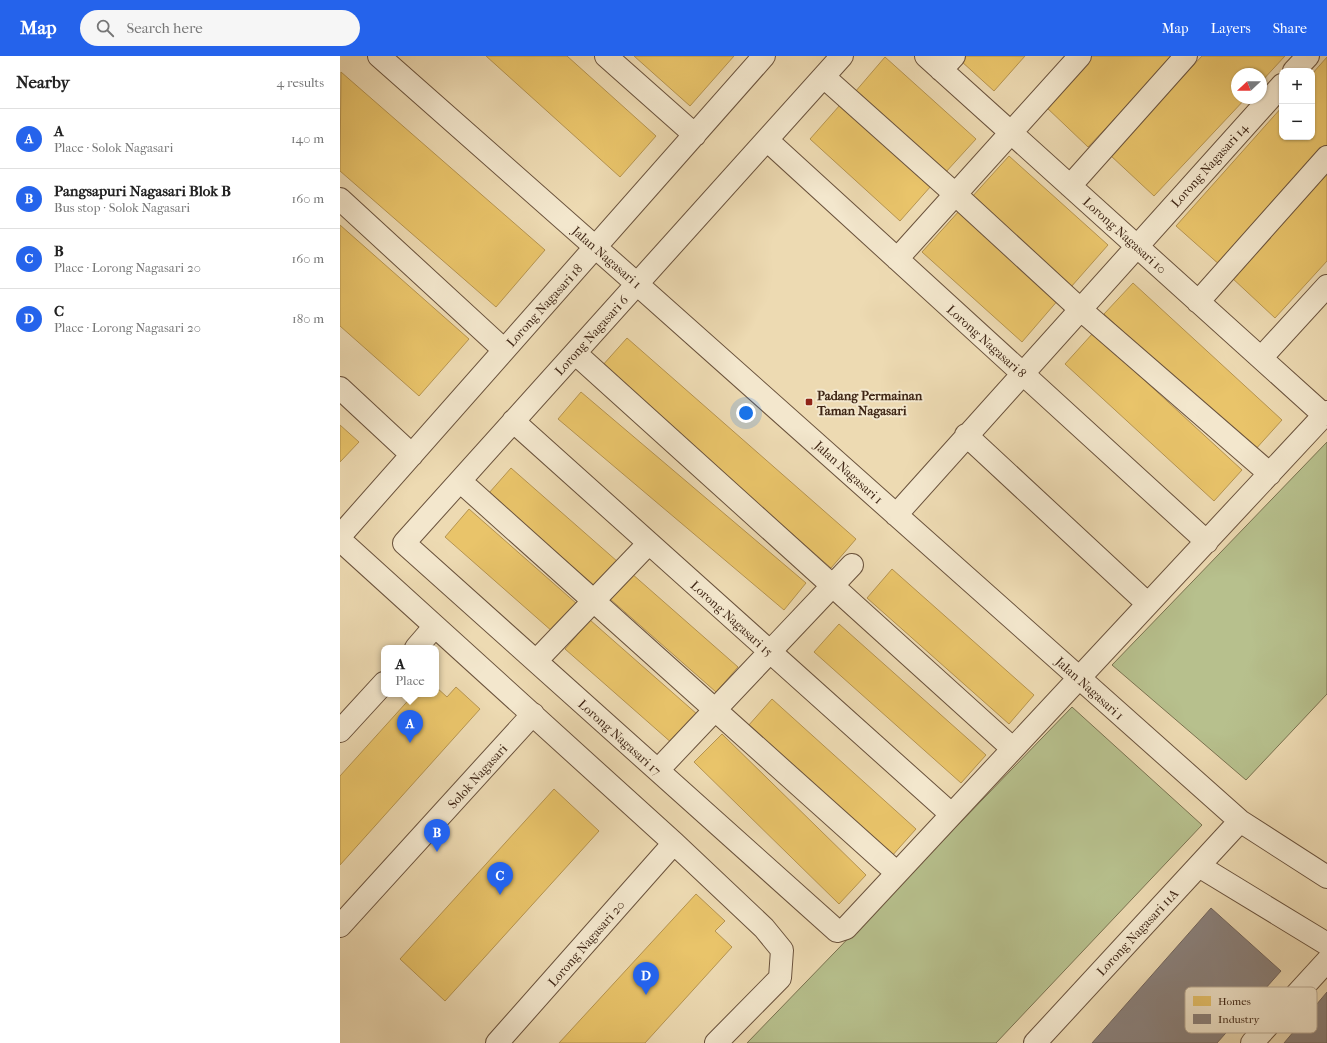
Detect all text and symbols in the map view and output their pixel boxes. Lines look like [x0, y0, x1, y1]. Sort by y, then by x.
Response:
search box [80, 10, 360, 46]
text: Map [20, 17, 56, 39]
icon: search [94, 17, 116, 39]
text: Search here [126, 19, 203, 37]
text: Map [1162, 20, 1189, 37]
text: Layers [1211, 20, 1251, 37]
text: Share [1273, 20, 1307, 37]
north arrow [1231, 68, 1267, 104]
map controls [1279, 68, 1315, 140]
button: + [1279, 68, 1315, 104]
text: Nearby [16, 72, 70, 92]
text: 4 results [277, 75, 324, 90]
button: − [1279, 104, 1315, 140]
street label: Lorong Nagasari 14 [1168, 120, 1251, 210]
text: A [54, 122, 64, 140]
text: A [25, 131, 33, 146]
text: 140 m [291, 131, 324, 146]
text: Place · Solok Nagasari [54, 140, 173, 155]
text: Pangsapuri Nagasari Blok B [54, 182, 231, 200]
text: B [25, 191, 33, 206]
text: 160 m [292, 191, 324, 206]
street label: Lorong Nagasari 10 [1080, 194, 1169, 277]
text: Bus stop · Solok Nagasari [54, 200, 190, 215]
street label: Jalan Nagasari 1 [568, 223, 644, 291]
text: B [54, 242, 64, 260]
text: C [25, 251, 33, 266]
text: 160 m [292, 251, 324, 266]
text: Place · Lorong Nagasari 20 [54, 260, 201, 275]
street label: Lorong Nagasari 18 [503, 261, 586, 350]
street label: Lorong Nagasari 6 [552, 292, 632, 378]
text: C [54, 302, 64, 320]
street label: Lorong Nagasari 8 [944, 302, 1029, 381]
text: D [24, 311, 34, 326]
text: 180 m [292, 311, 324, 326]
text: Place · Lorong Nagasari 20 [54, 320, 201, 335]
place label: Padang Permainan Taman Nagasari [816, 388, 923, 419]
marker: Padang Permainan Taman Nagasari [804, 397, 814, 407]
your location [736, 403, 756, 423]
street label: Jalan Nagasari 1 [811, 437, 886, 507]
street label: Lorong Nagasari 15 [687, 578, 776, 659]
popup [381, 645, 439, 697]
street label: Jalan Nagasari 1 [1052, 653, 1127, 723]
text: A [395, 655, 405, 673]
text: Place [395, 673, 425, 688]
street label: Lorong Nagasari 17 [575, 696, 664, 778]
pin: A [397, 710, 423, 743]
street label: Solok Nagasari [445, 741, 510, 812]
pin: B [424, 819, 450, 852]
pin: C [487, 862, 513, 895]
street label: Lorong Nagasari 11A [1093, 886, 1182, 979]
street label: Lorong Nagasari 20 [545, 897, 628, 989]
pin: D [633, 962, 659, 995]
legend [1185, 987, 1317, 1033]
text: Homes [1218, 995, 1251, 1008]
text: Industry [1218, 1013, 1260, 1026]

